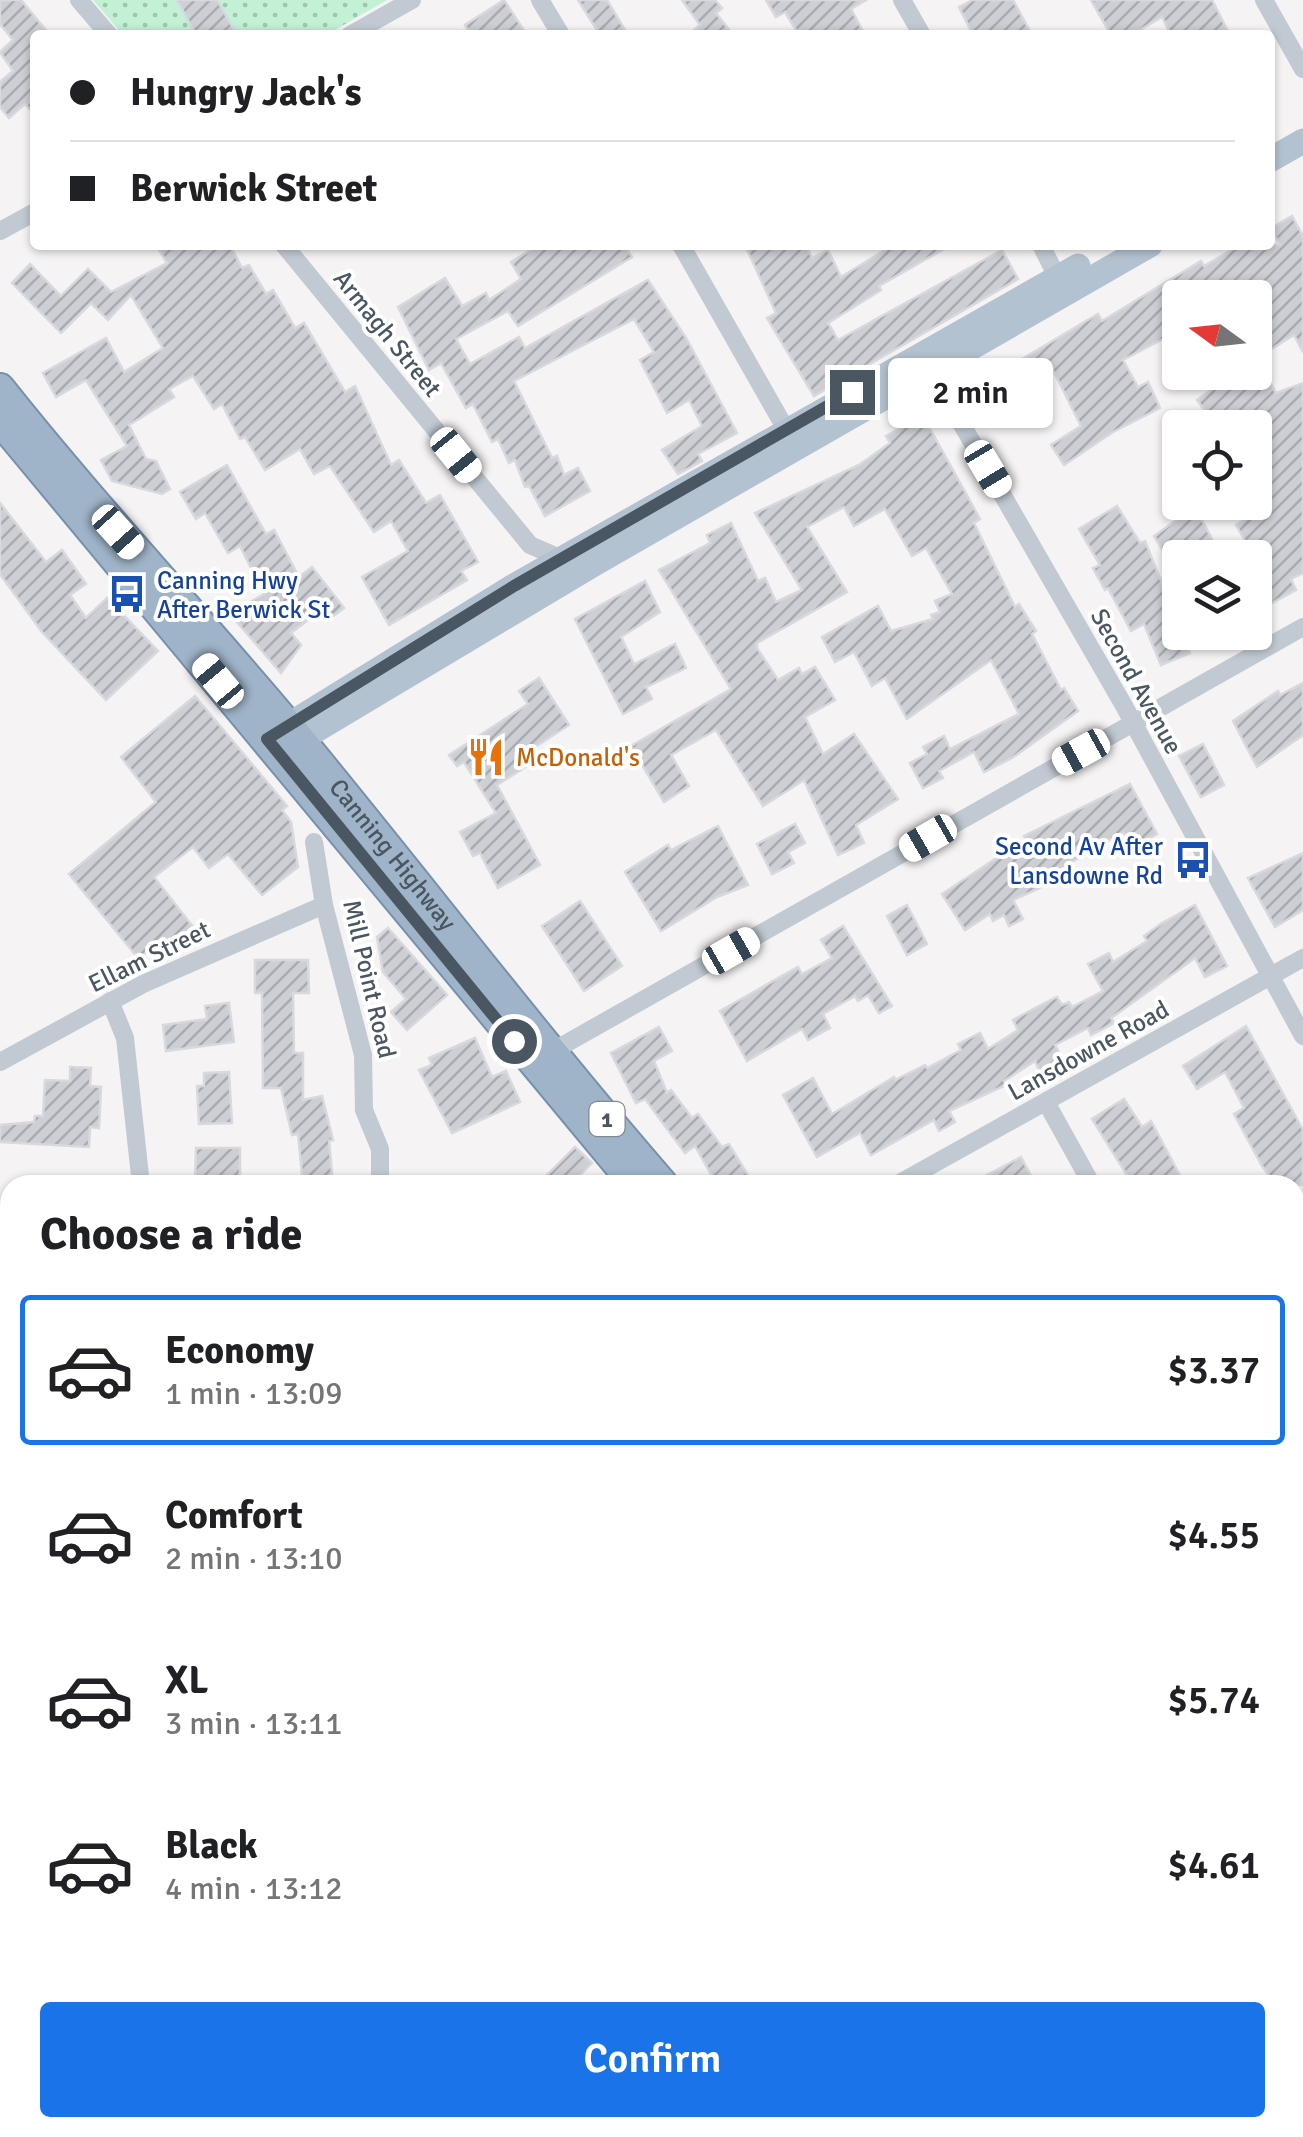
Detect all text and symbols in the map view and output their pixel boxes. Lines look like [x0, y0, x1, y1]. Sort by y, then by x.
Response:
text: Hungry Jack's [130, 69, 362, 116]
text: Berwick Street [130, 165, 377, 212]
street label: Armagh Street [327, 264, 448, 403]
north arrow [1162, 280, 1272, 390]
map controls [1162, 280, 1272, 650]
callout: 2 min [887, 357, 1052, 427]
route end [830, 370, 875, 415]
text: 2 min [932, 373, 1009, 412]
button: locate [1162, 410, 1272, 520]
car [425, 422, 487, 488]
car [960, 436, 1016, 502]
car [87, 500, 149, 564]
button: layers [1162, 540, 1272, 650]
place label: Canning Hwy After Berwick St [157, 565, 330, 625]
bus stop icon: Canning Hwy After Berwick St [106, 573, 148, 615]
street label: Second Avenue [1084, 603, 1189, 759]
car [187, 648, 249, 714]
car [1047, 724, 1115, 780]
restaurant icon: McDonald's [465, 736, 507, 778]
place label: McDonald's [516, 742, 640, 773]
street label: Canning Highway [323, 772, 463, 937]
car [895, 810, 961, 866]
place label: Second Av After Lansdowne Rd [995, 831, 1164, 891]
bus stop icon: Second Av After Lansdowne Rd [1172, 839, 1214, 881]
street label: Mill Point Road [336, 897, 403, 1061]
street label: Ellam Street [83, 914, 215, 999]
car [698, 923, 764, 979]
street label: Lansdowne Road [1002, 993, 1174, 1107]
route start [492, 1019, 537, 1064]
road number: 1 [590, 1102, 624, 1136]
text: Choose a ride [40, 1207, 303, 1262]
icon: car [45, 1325, 135, 1415]
text: Economy [165, 1327, 314, 1374]
text: $3.37 [1167, 1347, 1260, 1394]
text: 1 min · 13:09 [165, 1374, 343, 1413]
icon: car [45, 1490, 135, 1580]
text: Comfort [165, 1492, 303, 1539]
text: $4.55 [1167, 1512, 1260, 1559]
text: 2 min · 13:10 [165, 1539, 343, 1578]
icon: car [45, 1655, 135, 1745]
text: XL [165, 1657, 208, 1704]
text: $5.74 [1167, 1677, 1260, 1724]
text: 3 min · 13:11 [165, 1704, 343, 1743]
icon: car [45, 1820, 135, 1910]
text: Black [165, 1822, 258, 1869]
text: $4.61 [1167, 1842, 1260, 1889]
text: 4 min · 13:12 [165, 1869, 343, 1908]
button: Confirm [40, 2002, 1265, 2117]

